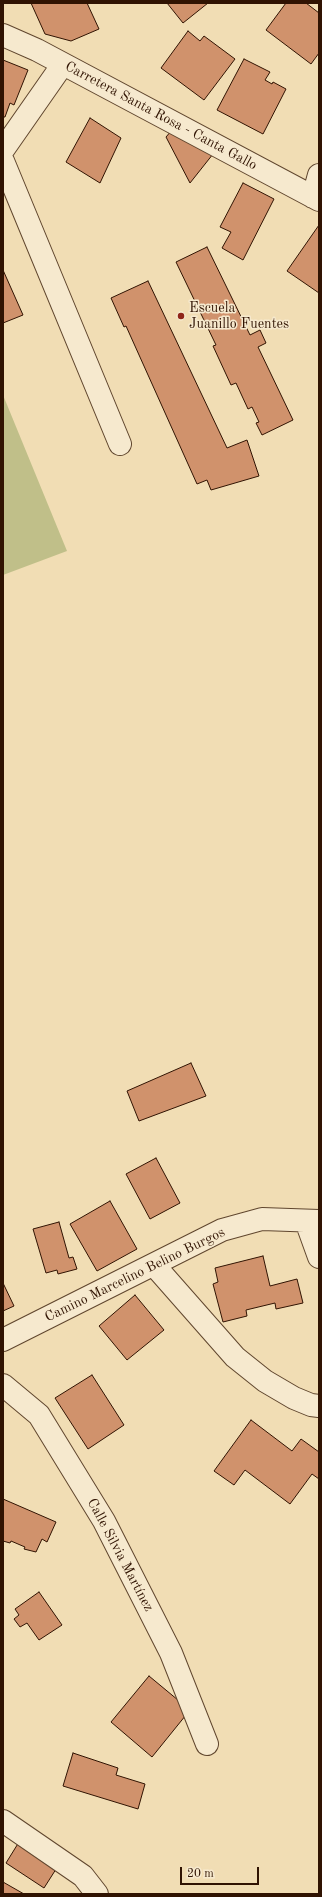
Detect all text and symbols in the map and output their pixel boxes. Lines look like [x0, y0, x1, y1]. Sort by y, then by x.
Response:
street label: Carretera Santa Rosa - Canta Gallo [62, 58, 260, 174]
place label: Escuela Juanillo Fuentes [189, 300, 289, 332]
marker: Escuela Juanillo Fuentes [176, 311, 186, 321]
street label: Camino Marcelino Belino Burgos [42, 1224, 228, 1326]
street label: Calle Silvia Martínez [83, 1496, 157, 1614]
scale bar [182, 1859, 261, 1885]
text: 20 m [187, 1868, 214, 1880]

